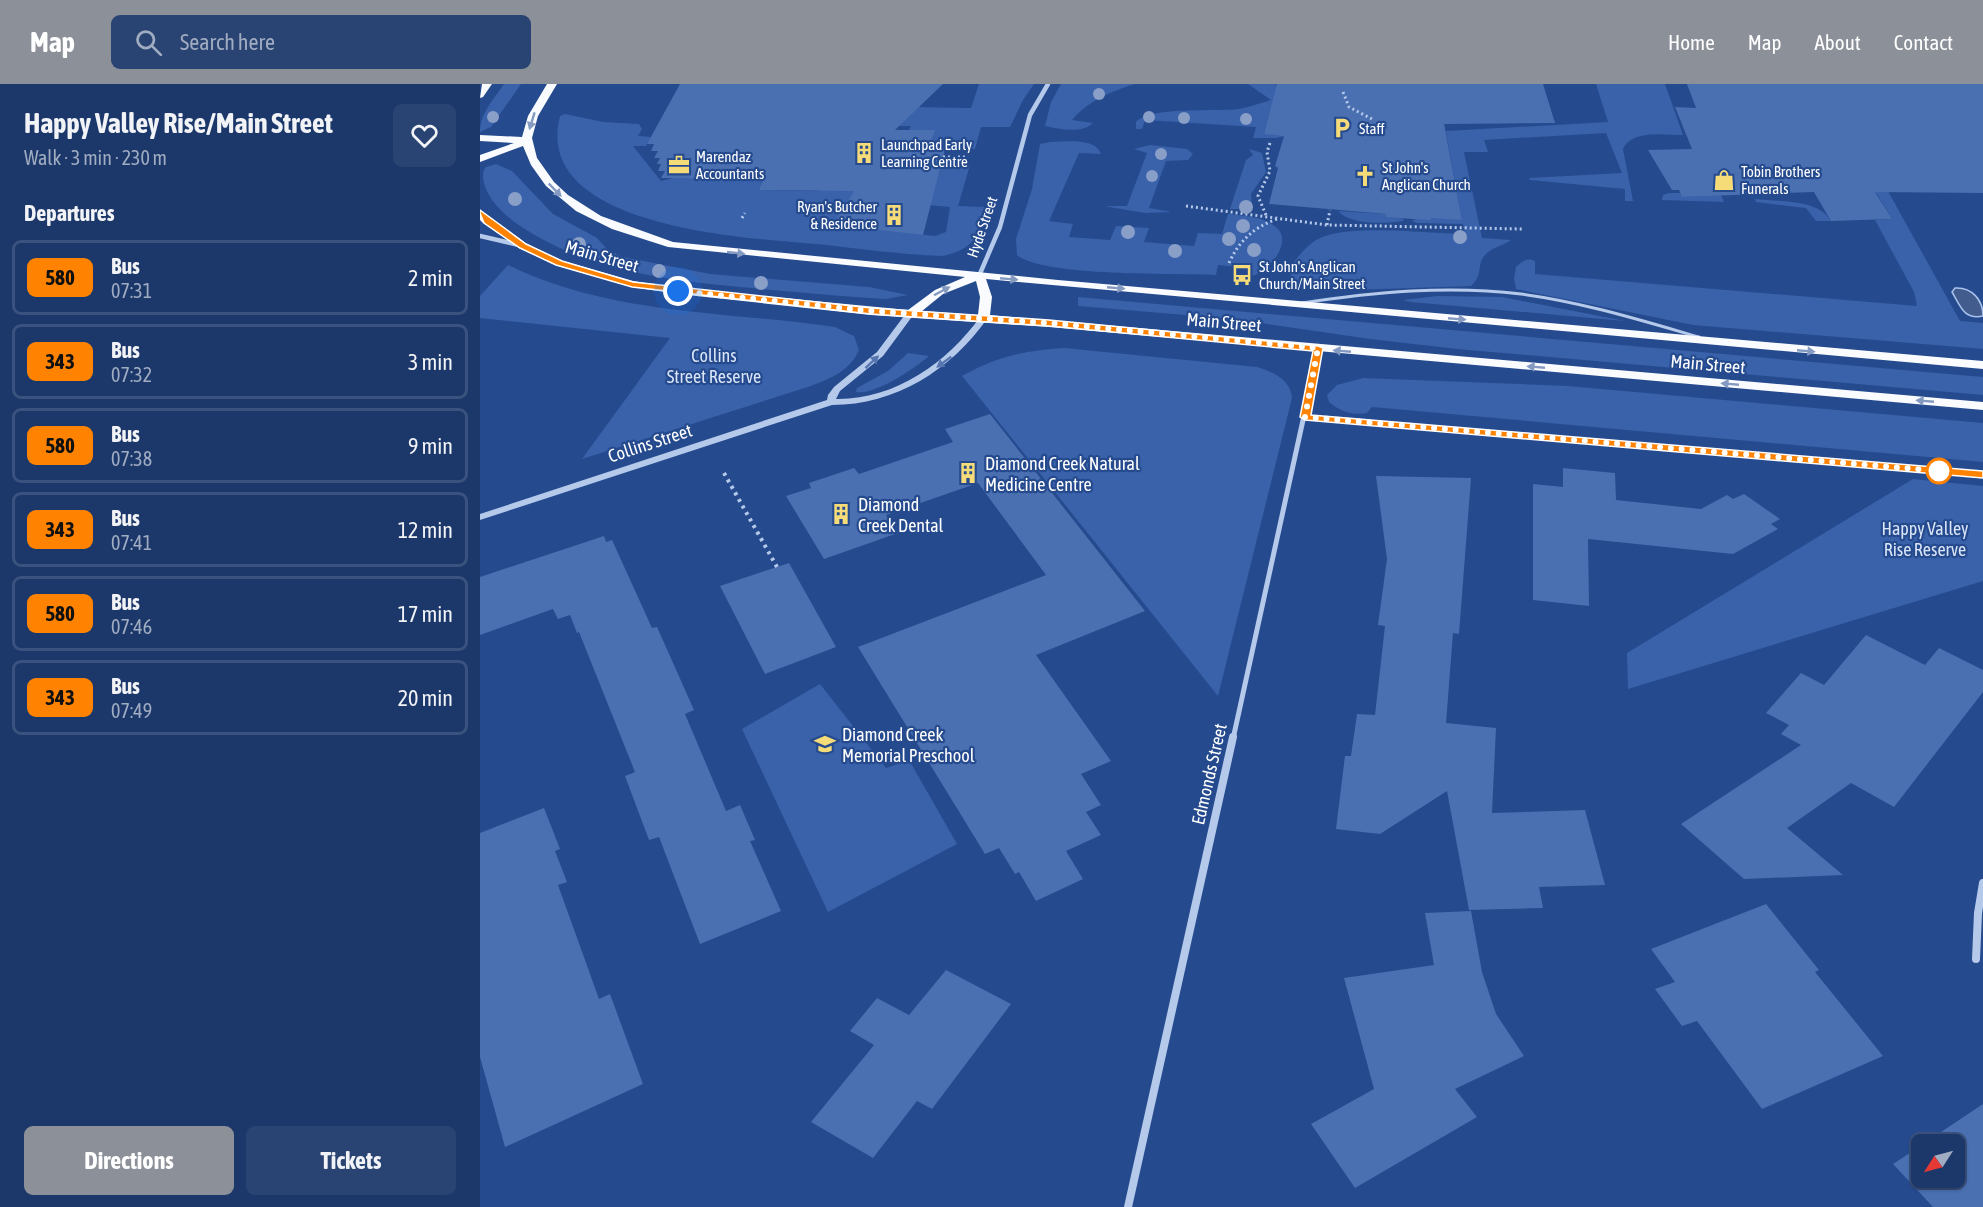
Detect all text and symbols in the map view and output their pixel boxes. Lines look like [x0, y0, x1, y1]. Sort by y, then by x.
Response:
search box [111, 15, 531, 69]
text: Map [30, 26, 75, 58]
icon: search [132, 26, 165, 59]
text: Search here [180, 29, 275, 55]
text: Home [1668, 30, 1715, 54]
text: Map [1748, 30, 1782, 54]
text: About [1815, 30, 1861, 54]
text: Contact [1894, 30, 1953, 54]
button: heart [393, 104, 456, 167]
text: Happy Valley Rise/Main Street [24, 107, 333, 139]
one-way arrow [527, 112, 536, 130]
parking icon: Staff [1330, 116, 1354, 140]
place label: Staff [1359, 120, 1385, 137]
place label: Launchpad Early Learning Centre [881, 136, 972, 170]
building icon: Launchpad Early Learning Centre [852, 141, 876, 165]
text: Walk · 3 min · 230 m [24, 146, 167, 169]
place label: Marendaz Accountants [696, 148, 764, 182]
office icon: Marendaz Accountants [667, 153, 691, 177]
place label: St John's Anglican Church [1382, 159, 1471, 193]
place label: Tobin Brothers Funerals [1741, 163, 1820, 197]
church icon: St John's Anglican Church [1353, 164, 1377, 188]
shop icon: Tobin Brothers Funerals [1712, 168, 1736, 192]
one-way arrow [548, 183, 562, 198]
street label: Hyde Street [964, 194, 1000, 260]
place label: Ryan's Butcher & Residence [797, 198, 878, 232]
text: Departures [24, 200, 114, 226]
building icon: Ryan's Butcher & Residence [882, 203, 906, 227]
street label: Main Street [563, 236, 641, 276]
one-way arrow [727, 248, 746, 258]
text: Bus [111, 253, 140, 279]
place label: St John's Anglican Church/Main Street [1259, 258, 1365, 292]
bus stop icon: St John's Anglican Church/Main Street [1230, 263, 1254, 287]
text: 580 [45, 265, 75, 289]
text: 2 min [408, 265, 453, 291]
one-way arrow [1000, 274, 1019, 284]
your location [663, 276, 693, 306]
text: 07:31 [111, 279, 152, 302]
one-way arrow [1107, 283, 1126, 293]
one-way arrow [934, 286, 951, 296]
street label: Main Street [1186, 308, 1262, 336]
one-way arrow [1448, 314, 1467, 324]
text: Bus [111, 337, 140, 363]
park label: Collins Street Reserve [667, 345, 761, 387]
one-way arrow [1332, 346, 1351, 355]
one-way arrow [1797, 346, 1816, 356]
text: 343 [45, 349, 75, 373]
text: 3 min [408, 349, 453, 375]
street label: Main Street [1670, 350, 1746, 378]
one-way arrow [864, 355, 879, 369]
one-way arrow [936, 355, 951, 367]
one-way arrow [1527, 362, 1546, 372]
text: 07:32 [111, 363, 152, 386]
one-way arrow [1721, 379, 1740, 389]
one-way arrow [1915, 396, 1934, 406]
street label: Collins Street [605, 420, 695, 466]
text: Bus [111, 421, 140, 447]
text: 580 [45, 433, 75, 457]
text: 9 min [408, 433, 453, 459]
text: 07:38 [111, 447, 152, 470]
place label: Diamond Creek Natural Medicine Centre [985, 453, 1140, 495]
unlabelled marker [1926, 458, 1952, 484]
building icon: Diamond Creek Natural Medicine Centre [956, 461, 980, 485]
place label: Diamond Creek Dental [858, 494, 944, 536]
building icon: Diamond Creek Dental [829, 502, 853, 526]
text: Bus [111, 505, 140, 531]
text: 343 [45, 517, 75, 541]
text: 12 min [398, 517, 453, 543]
park label: Happy Valley Rise Reserve [1881, 518, 1969, 560]
text: 07:41 [111, 531, 152, 554]
text: Bus [111, 589, 140, 615]
text: 580 [45, 601, 75, 625]
text: 17 min [398, 601, 453, 627]
text: 07:46 [111, 615, 152, 638]
text: Bus [111, 673, 140, 699]
text: 343 [45, 685, 75, 709]
text: 20 min [398, 685, 453, 711]
text: 07:49 [111, 699, 152, 722]
street label: Edmonds Street [1187, 721, 1231, 827]
place label: Diamond Creek Memorial Preschool [842, 724, 975, 766]
school or university icon: Diamond Creek Memorial Preschool [813, 732, 837, 756]
button: Directions [24, 1126, 234, 1195]
button: Tickets [246, 1126, 456, 1195]
north arrow [1911, 1134, 1965, 1188]
map controls [1911, 1134, 1965, 1188]

